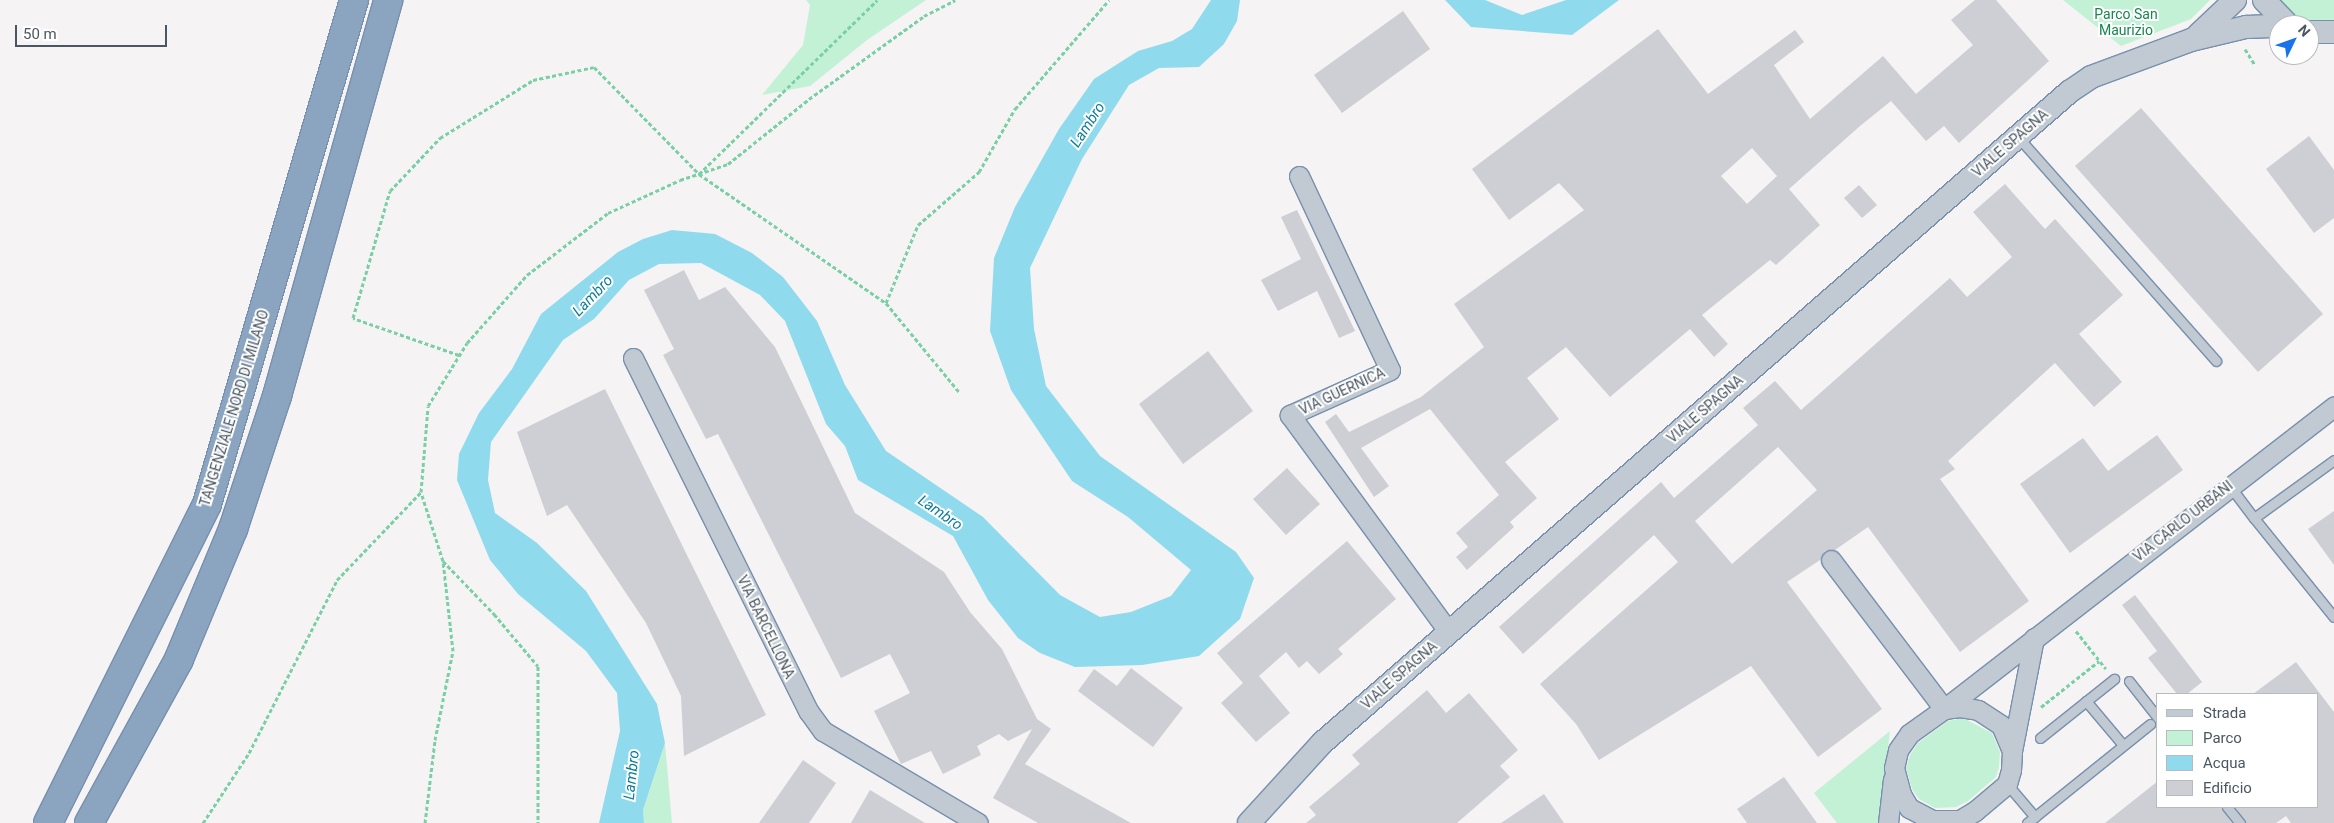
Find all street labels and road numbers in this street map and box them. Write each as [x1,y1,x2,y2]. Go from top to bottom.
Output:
street label: VIALE SPAGNA [1969,106,2051,180]
street label: TANGENZIALE NORD DI MILANO [196,308,272,508]
street label: VIA GUERNICA [1296,364,1388,418]
street label: VIALE SPAGNA [1664,372,1746,446]
street label: VIA CARLO URBANI [2130,477,2236,565]
street label: VIA BARCELLONA [734,573,798,681]
street label: VIALE SPAGNA [1358,638,1440,712]

